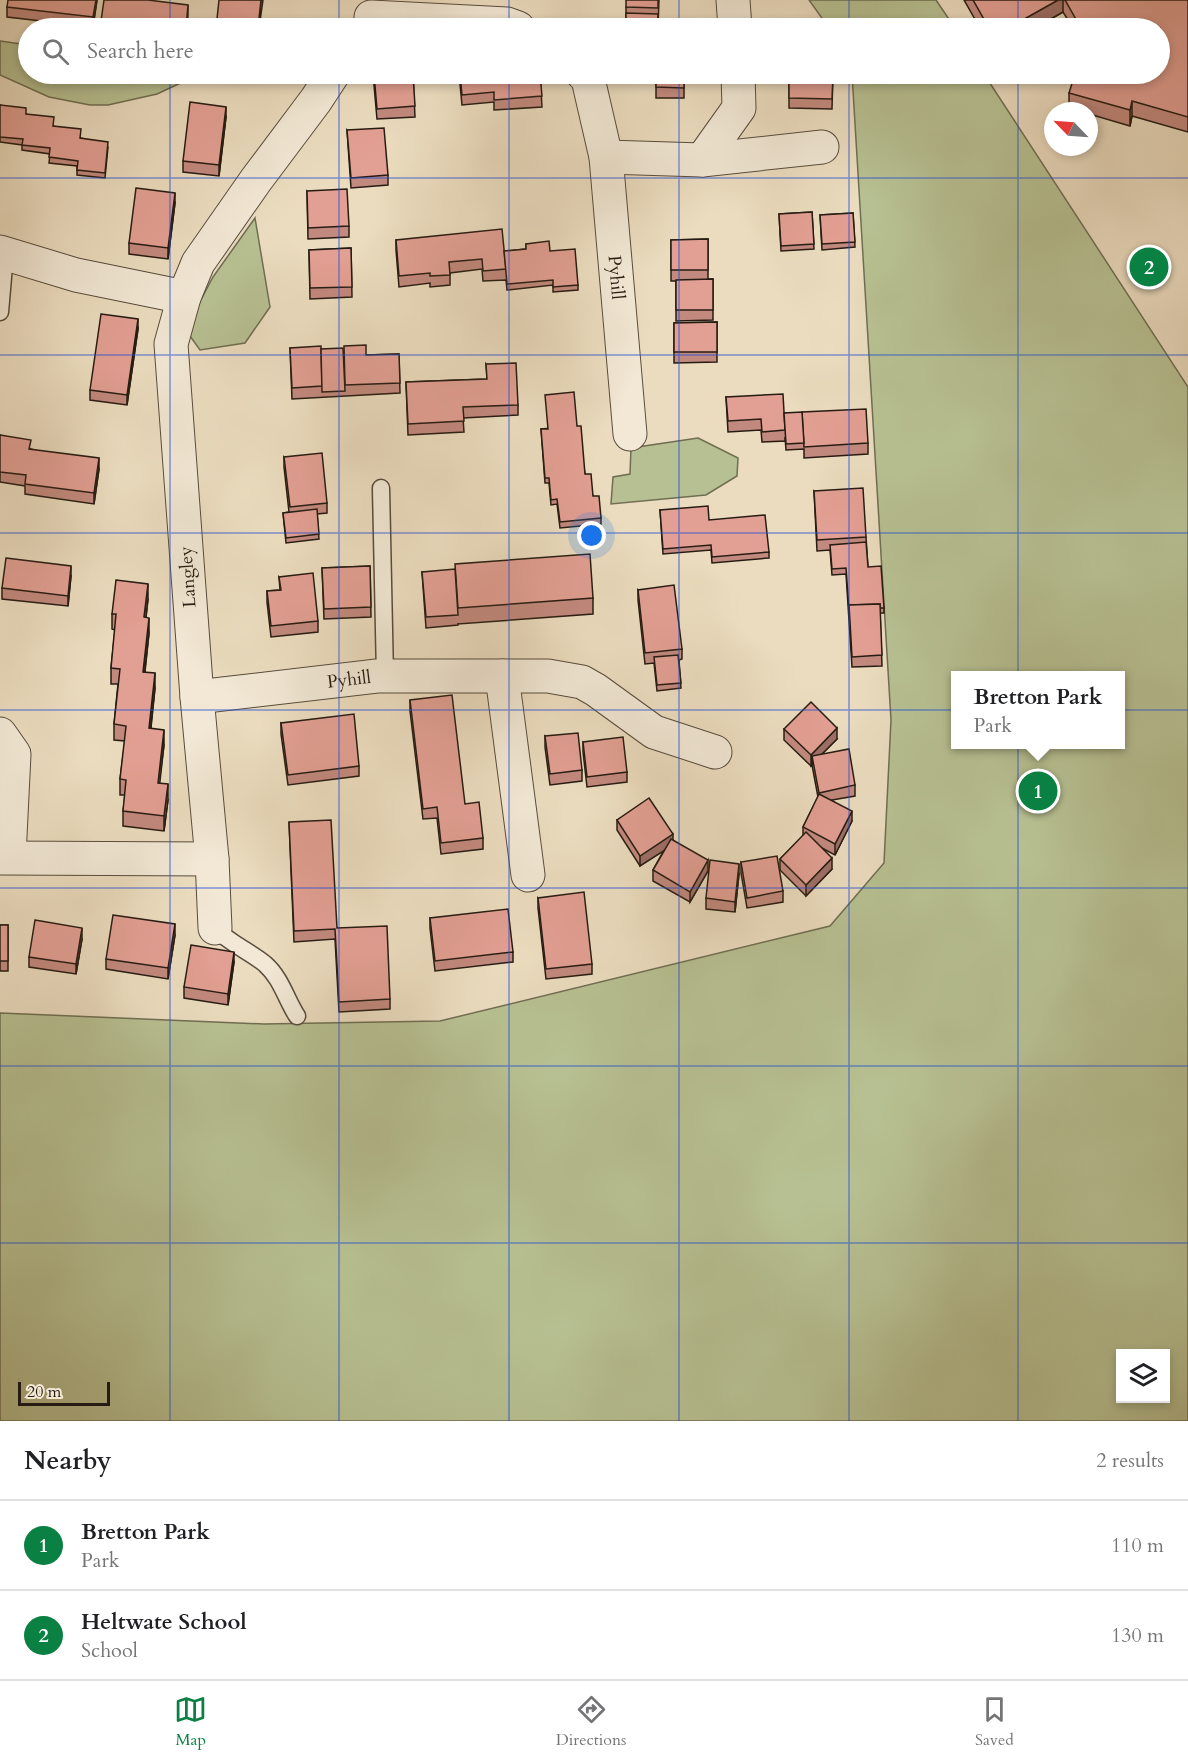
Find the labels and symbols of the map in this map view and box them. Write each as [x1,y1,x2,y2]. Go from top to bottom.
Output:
north arrow [1044,102,1098,156]
pin: 2 [1130,244,1168,290]
street label: Pyhill [602,254,631,301]
your location [577,521,606,550]
street label: Langley [173,545,203,608]
street label: Pyhill [326,664,373,694]
pin: 1 [1018,768,1058,814]
scale bar [18,1379,110,1406]

